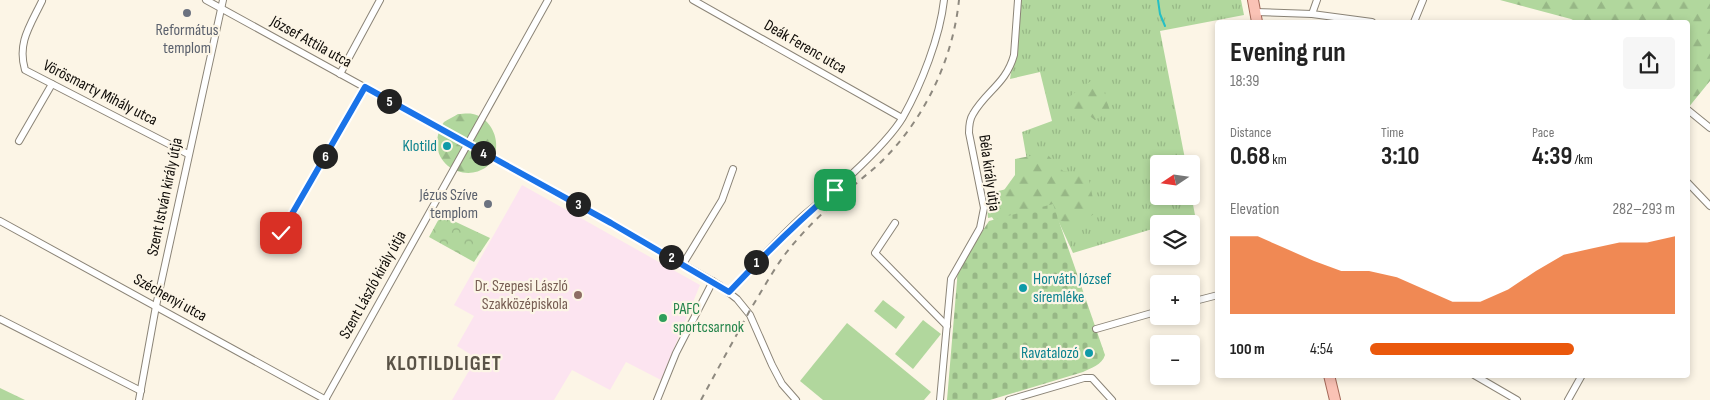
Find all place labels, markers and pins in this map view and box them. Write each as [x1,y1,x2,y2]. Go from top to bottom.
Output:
marker: Református templom [181,7,193,19]
place label: Református templom [156,21,219,58]
pin: 5 [376,88,402,114]
place label: Klotild [403,137,437,156]
marker: Klotild [441,140,453,152]
pin: 4 [470,140,496,166]
pin: 6 [312,144,338,168]
pin [814,169,856,211]
place label: Jézus Szíve templom [419,186,478,223]
pin: 3 [566,192,590,216]
marker: Jézus Szíve templom [482,198,494,210]
pin [260,212,302,254]
pin: 2 [658,244,684,270]
pin: 1 [744,250,768,274]
place label: Horváth József síremléke [1033,270,1112,307]
place label: Dr. Szepesi László Szakközépiskola [475,277,568,314]
marker: Horváth József síremléke [1017,282,1029,294]
marker: Dr. Szepesi László Szakközépiskola [572,289,584,301]
place label: PAFC sportcsarnok [673,300,744,337]
marker: PAFC sportcsarnok [657,312,669,324]
place label: Ravatalozó [1021,344,1079,363]
marker: Ravatalozó [1083,347,1095,359]

